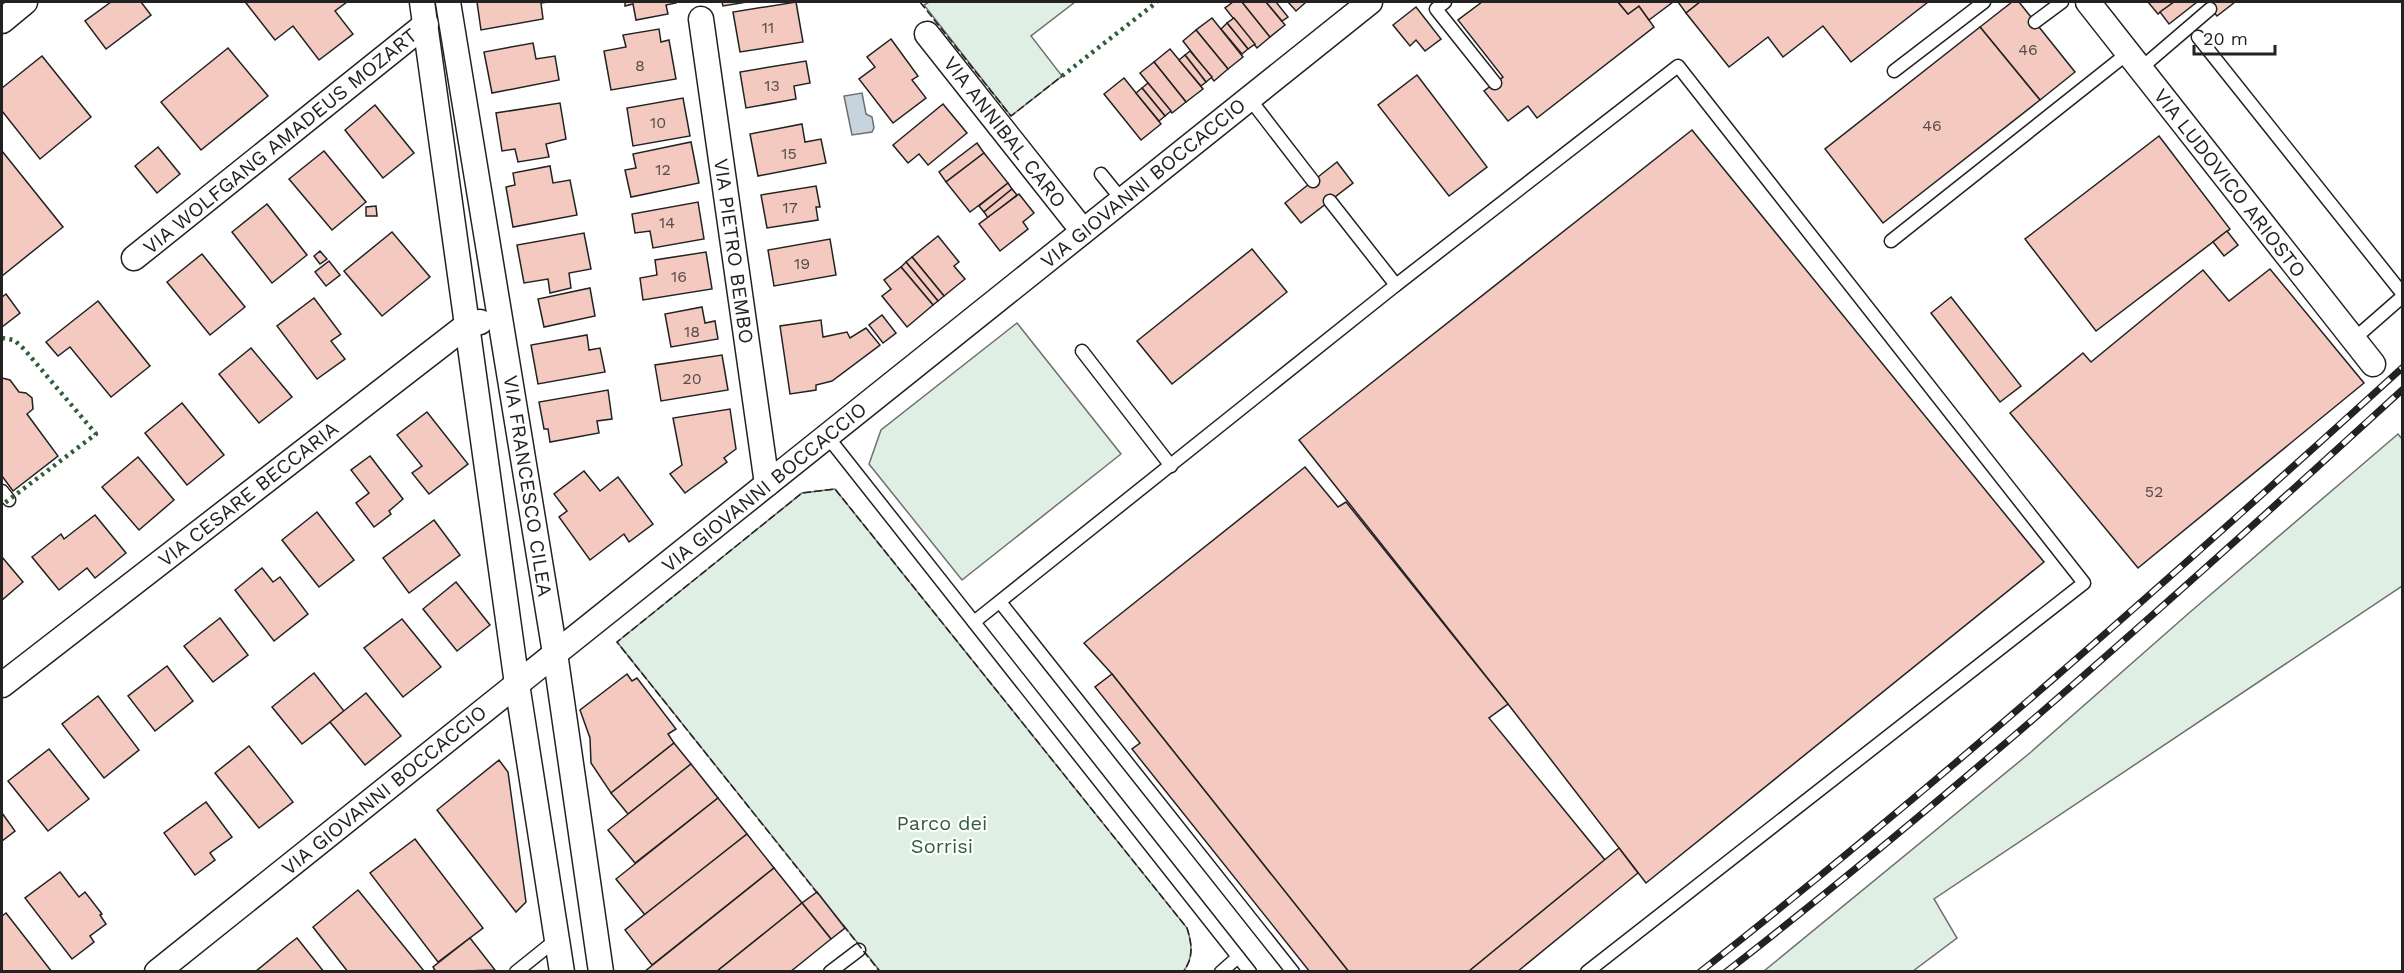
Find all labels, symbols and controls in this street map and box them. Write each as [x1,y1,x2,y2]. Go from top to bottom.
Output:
house number: 11 [762,18,774,37]
scale bar [2194,18,2275,56]
street label: VIA WOLFGANG AMADEUS MOZART [138,23,422,259]
text: 20 m [2203,28,2248,49]
house number: 46 [2018,40,2038,59]
street label: VIA ANNIBAL CARO [939,52,1071,212]
house number: 8 [635,56,645,75]
house number: 13 [764,76,780,95]
street label: VIA LUDOVICO ARIOSTO [2149,84,2311,282]
street label: VIA GIOVANNI BOCCACCIO [1036,93,1250,273]
house number: 10 [650,113,666,132]
house number: 46 [1922,116,1942,135]
house number: 15 [781,144,797,163]
street label: VIA PIETRO BEMBO [709,157,759,345]
house number: 12 [655,160,671,179]
house number: 17 [782,198,798,217]
house number: 14 [659,213,675,232]
house number: 19 [794,254,810,273]
house number: 16 [671,267,687,286]
house number: 18 [684,322,700,341]
house number: 20 [682,369,702,388]
street label: VIA FRANCESCO CILEA [499,374,557,598]
street label: VIA GIOVANNI BOCCACCIO [657,397,871,577]
street label: VIA CESARE BECCARIA [153,416,343,572]
house number: 52 [2145,482,2163,501]
street label: VIA GIOVANNI BOCCACCIO [277,700,491,880]
park label: Parco dei Sorrisi [897,811,987,858]

